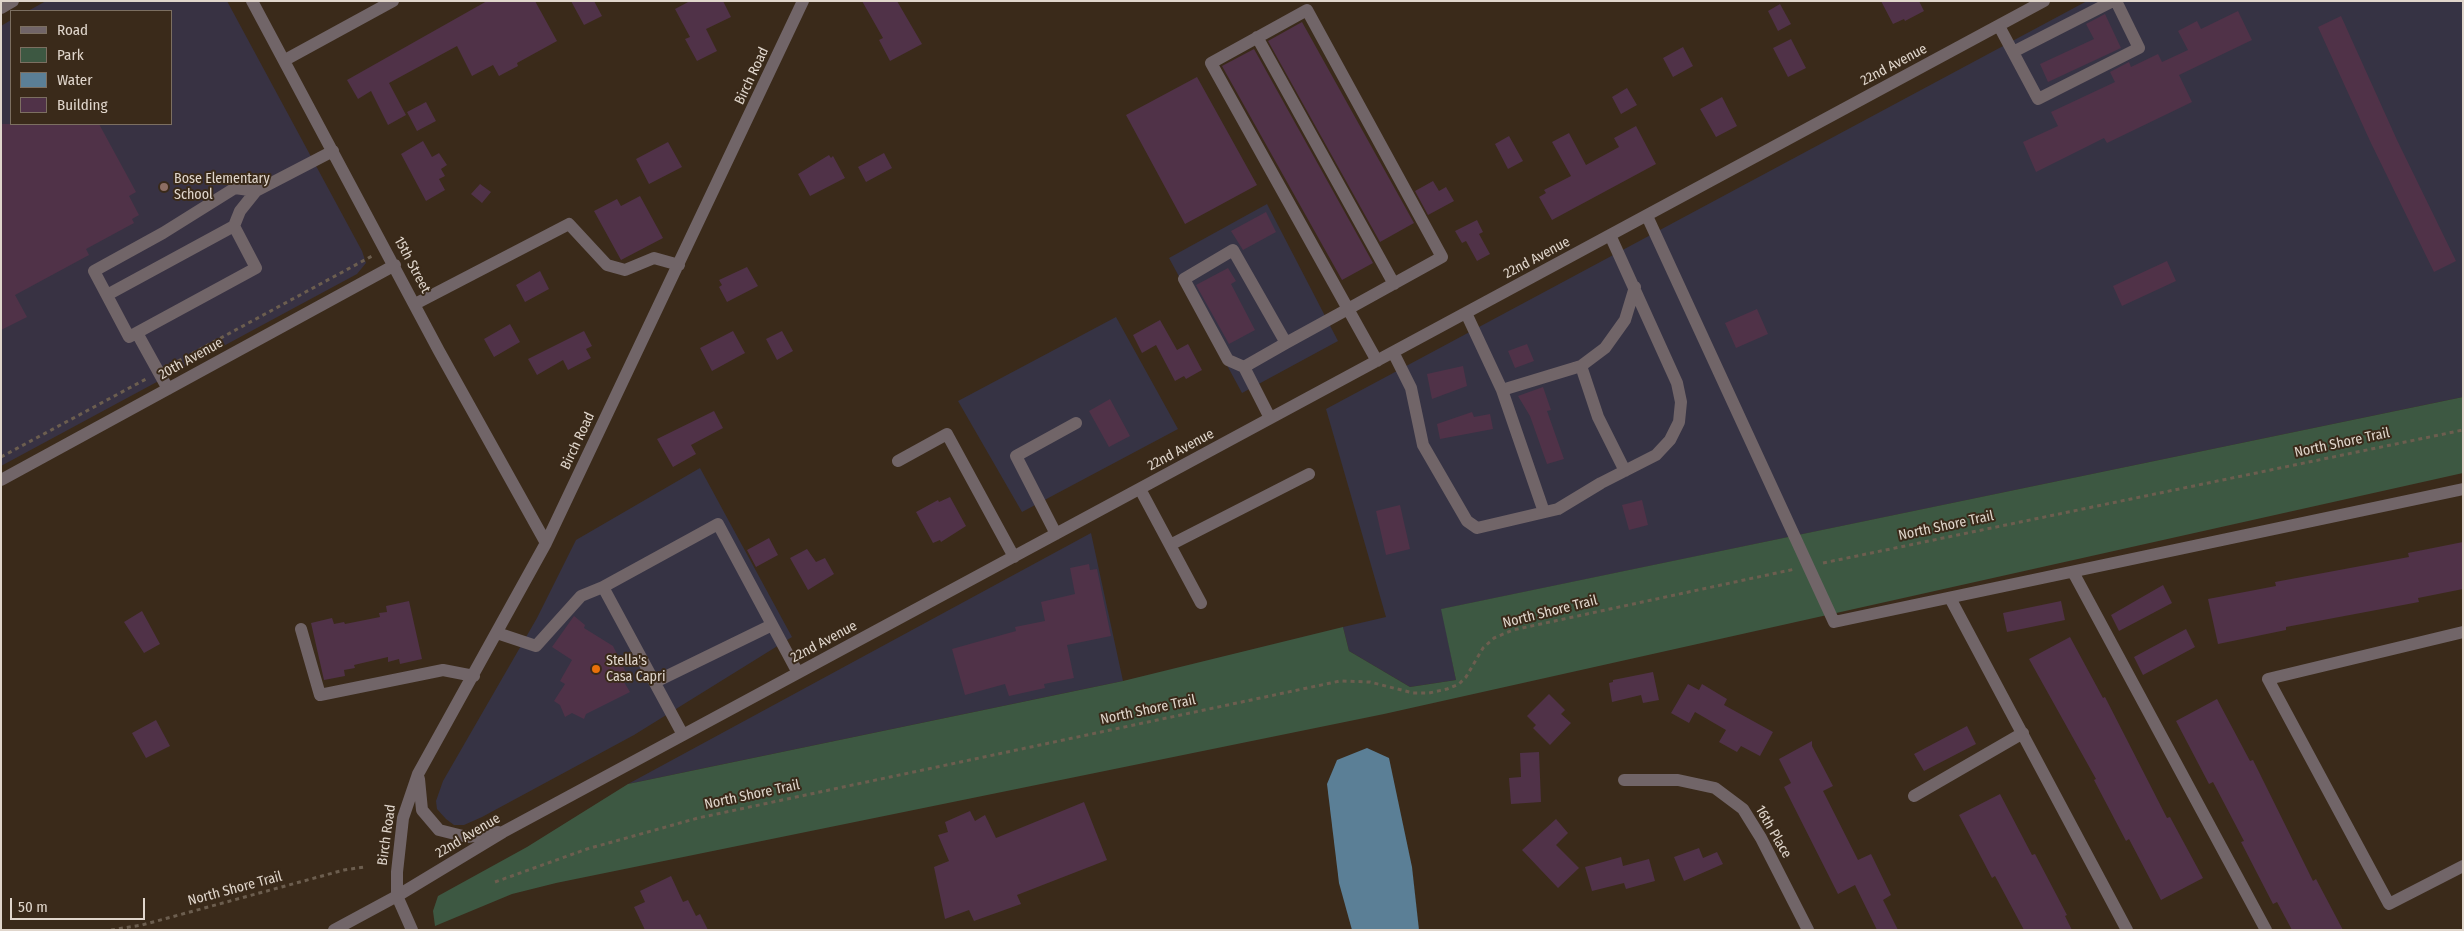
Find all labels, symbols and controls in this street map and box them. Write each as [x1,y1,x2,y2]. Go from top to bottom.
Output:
legend [10,10,172,125]
text: Road [57,21,88,39]
street label: 22nd Avenue [1858,41,1930,89]
street label: Birch Road [731,45,773,107]
text: Park [57,46,84,64]
text: Water [57,71,92,89]
text: Building [57,96,108,114]
place label: Bose Elementary School [174,171,270,203]
marker: Bose Elementary School [158,181,170,193]
street label: 15th Street [390,234,434,296]
street label: 22nd Avenue [1501,234,1573,282]
street label: 20th Avenue [156,334,226,384]
street label: Birch Road [557,410,599,472]
street label: North Shore Trail [2293,425,2391,461]
street label: 22nd Avenue [1145,426,1217,474]
street label: North Shore Trail [1897,508,1995,544]
street label: North Shore Trail [1501,592,1599,632]
street label: 22nd Avenue [788,618,860,666]
place label: Stella's Casa Capri [606,653,665,686]
marker: Stella's Casa Capri [590,663,602,675]
street label: North Shore Trail [1099,692,1197,728]
street label: North Shore Trail [703,777,801,813]
street label: Birch Road [374,803,400,867]
street label: 16th Place [1751,803,1795,861]
street label: 22nd Avenue [433,810,503,862]
street label: North Shore Trail [186,868,284,910]
scale bar [12,888,148,920]
text: 50 m [18,898,48,916]

